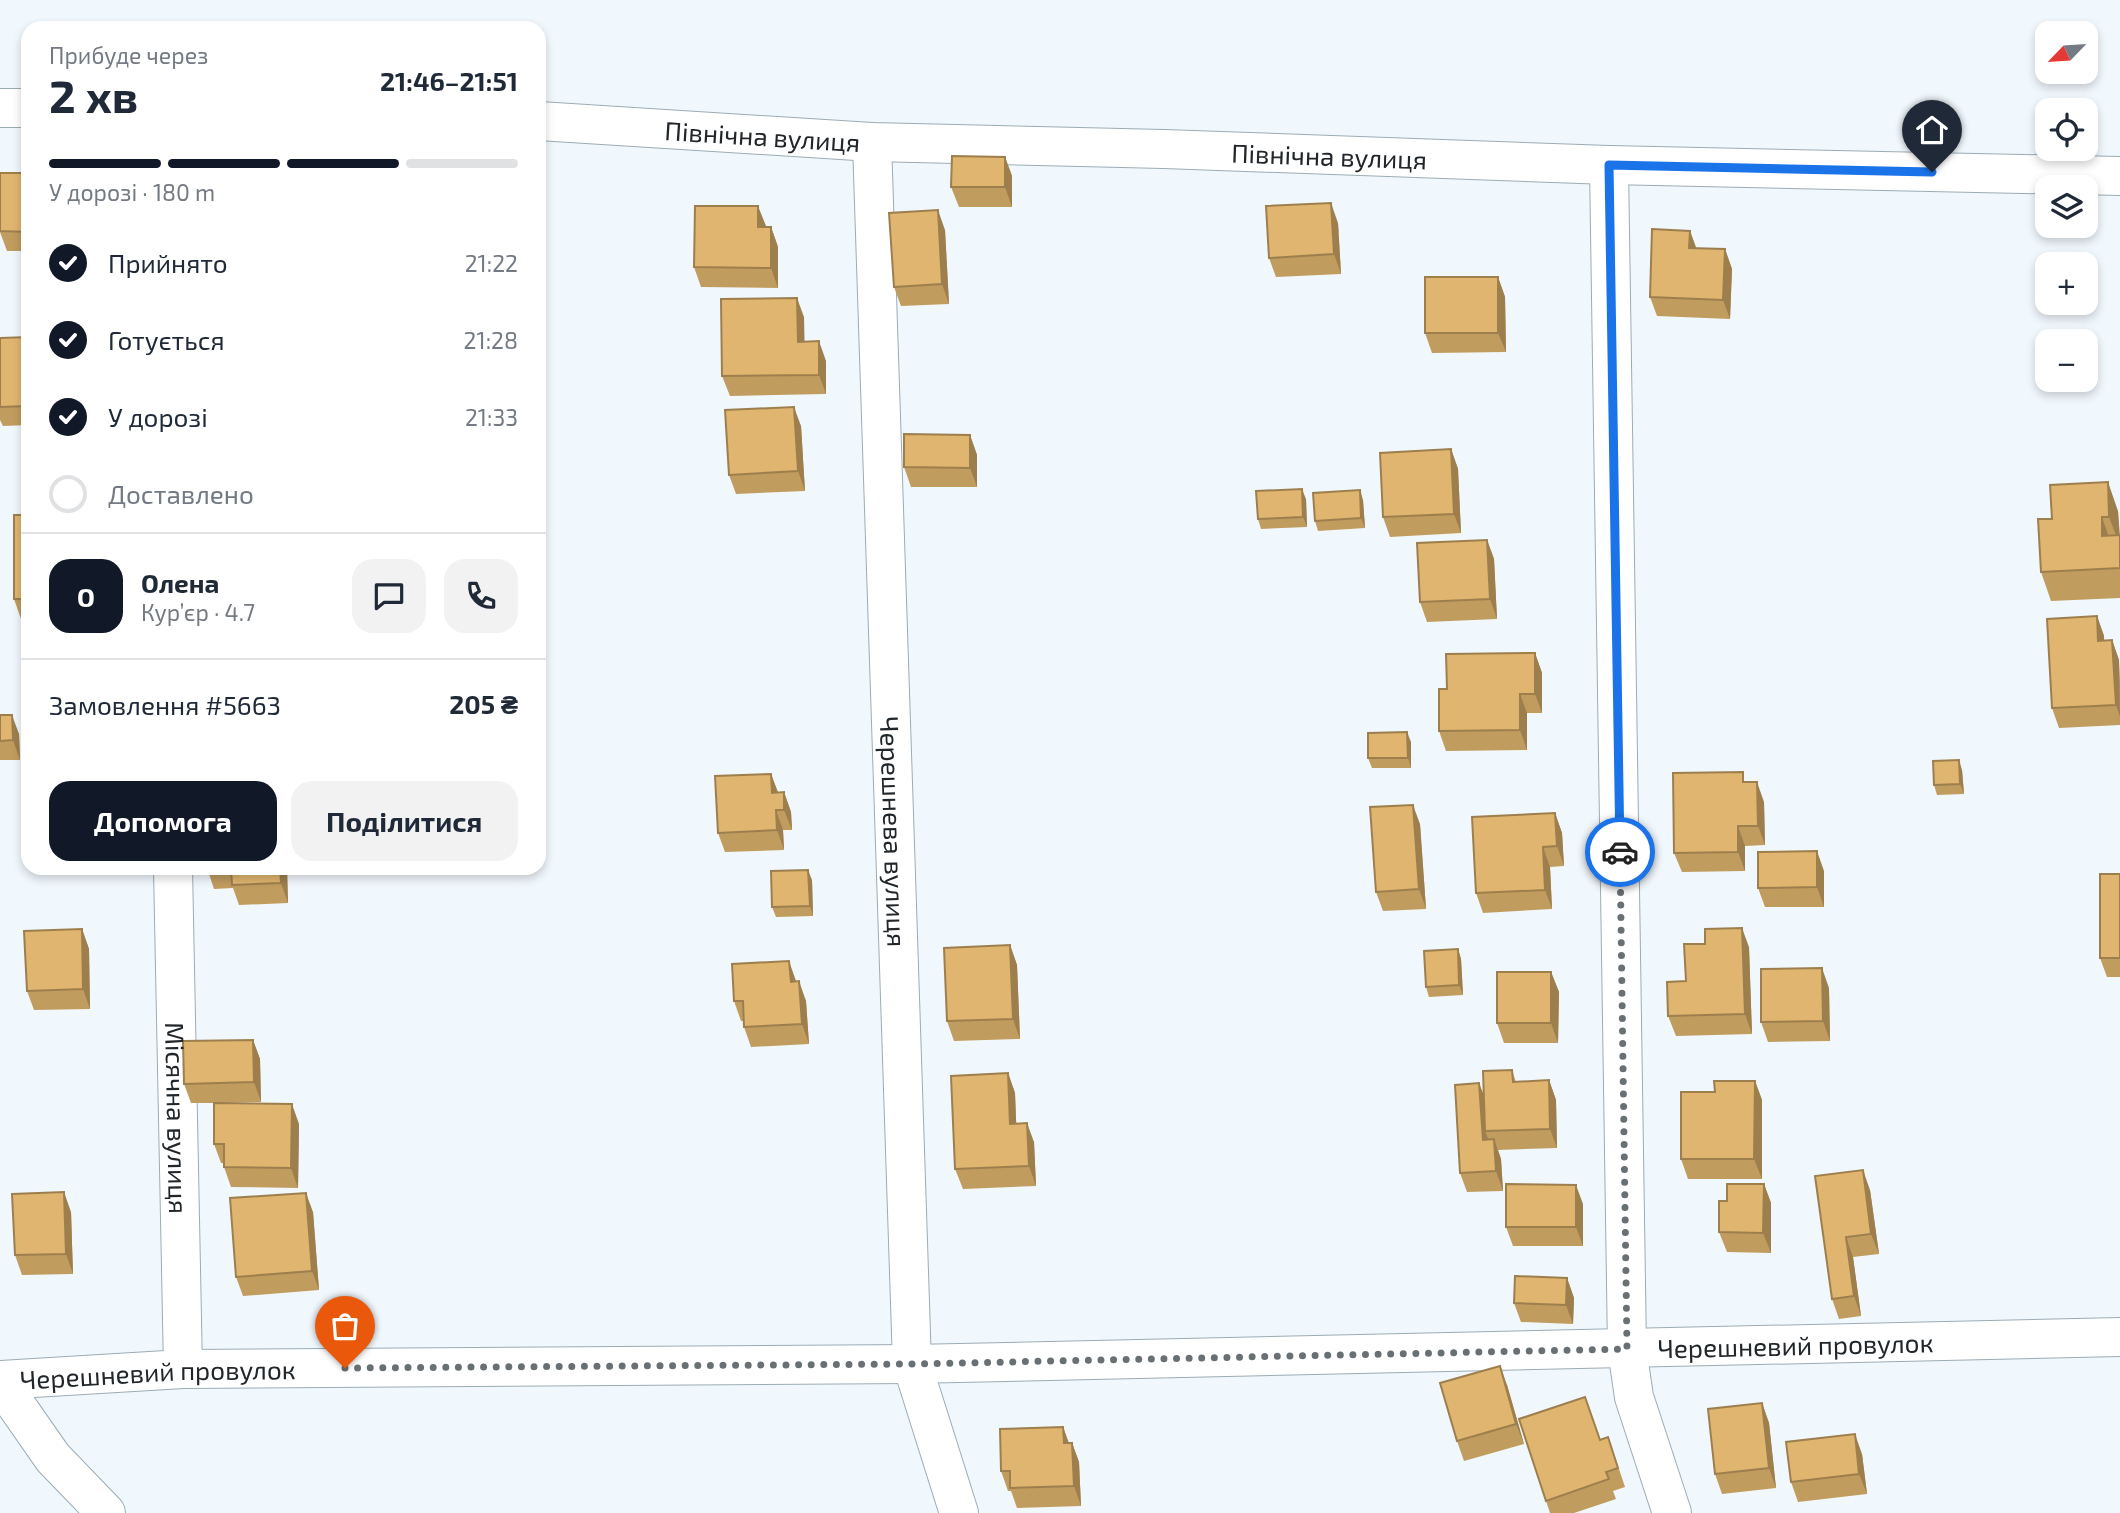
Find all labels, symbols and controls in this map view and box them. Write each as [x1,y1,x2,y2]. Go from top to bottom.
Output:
north arrow [2035,21,2098,84]
map controls [2035,21,2098,392]
text: Прибуде через [49,41,209,69]
text: 21:46–21:51 [380,65,518,96]
text: 2 хв [49,67,138,122]
button: locate [2035,98,2098,161]
pin [1902,100,1962,172]
icon: home [1913,111,1951,149]
street label: Північна вулиця [664,113,861,157]
street label: Північна вулиця [1231,136,1428,174]
button: layers [2035,175,2098,238]
text: У дорозі · 180 m [49,178,215,206]
icon: check [49,244,87,282]
text: Прийнято [108,247,228,278]
text: 21:22 [465,249,518,277]
button: + [2035,252,2098,315]
icon: check [49,321,87,359]
text: Готується [108,324,225,355]
text: 21:28 [464,326,518,354]
button: − [2035,329,2098,392]
icon: check [49,398,87,436]
text: У дорозі [108,401,208,432]
text: 21:33 [465,403,518,431]
text: Доставлено [108,478,254,509]
button: chat [352,559,426,633]
button: phone [444,559,518,633]
text: Олена [141,567,219,598]
text: О [77,581,95,612]
text: Кур’єр · 4.7 [141,598,255,626]
text: 205 ₴ [449,688,518,719]
text: Замовлення #5663 [49,689,281,720]
street label: Черешнева вулиця [875,716,914,948]
button: Допомога [49,781,277,861]
button: Поділитися [291,781,518,861]
courier [1585,817,1655,887]
icon: car [1601,833,1639,871]
street label: Місячна вулиця [161,1022,195,1214]
pin [315,1296,375,1368]
icon: bag [326,1307,364,1345]
street label: Черешневий провулок [1657,1326,1934,1363]
street label: Черешневий провулок [19,1353,296,1394]

